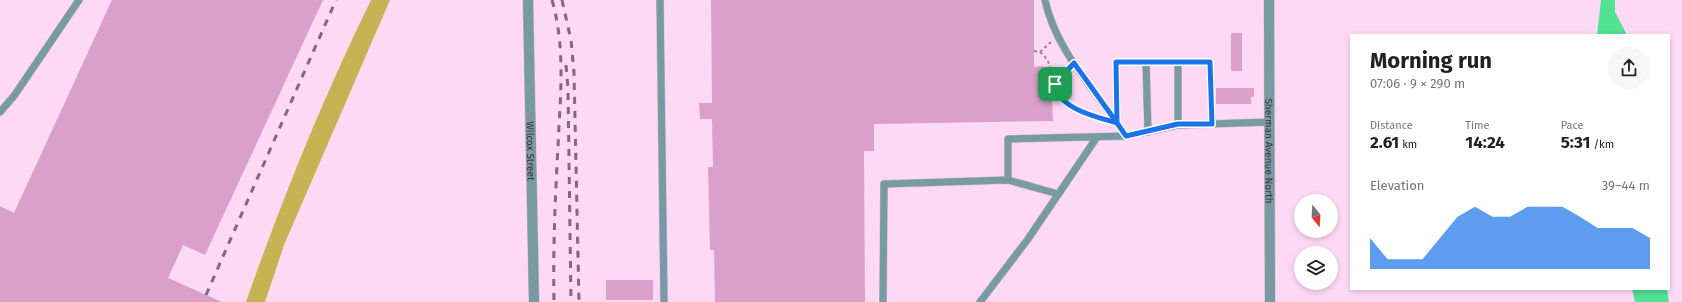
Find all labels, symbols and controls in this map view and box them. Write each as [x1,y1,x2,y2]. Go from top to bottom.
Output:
text: Morning run [1370,47,1492,74]
button: share [1608,47,1650,89]
pin [1038,67,1072,101]
icon: arrive [1044,73,1066,95]
text: 07:06 · 9 × 290 m [1370,76,1465,91]
street label: Sherman Avenue North [1262,98,1275,204]
text: Distance [1370,119,1413,132]
text: Time [1465,119,1490,132]
text: Pace [1561,119,1583,132]
street label: Wilcox Street [523,121,537,181]
text: 2.61 [1370,132,1399,153]
text: 14:24 [1465,132,1505,153]
text: 5:31 [1561,132,1590,153]
text: km [1399,138,1417,151]
text: /km [1590,138,1614,151]
text: Elevation [1370,178,1424,193]
text: 39–44 m [1602,178,1650,193]
north arrow [1294,194,1338,238]
map controls [1294,194,1338,290]
button: layers [1294,246,1338,290]

